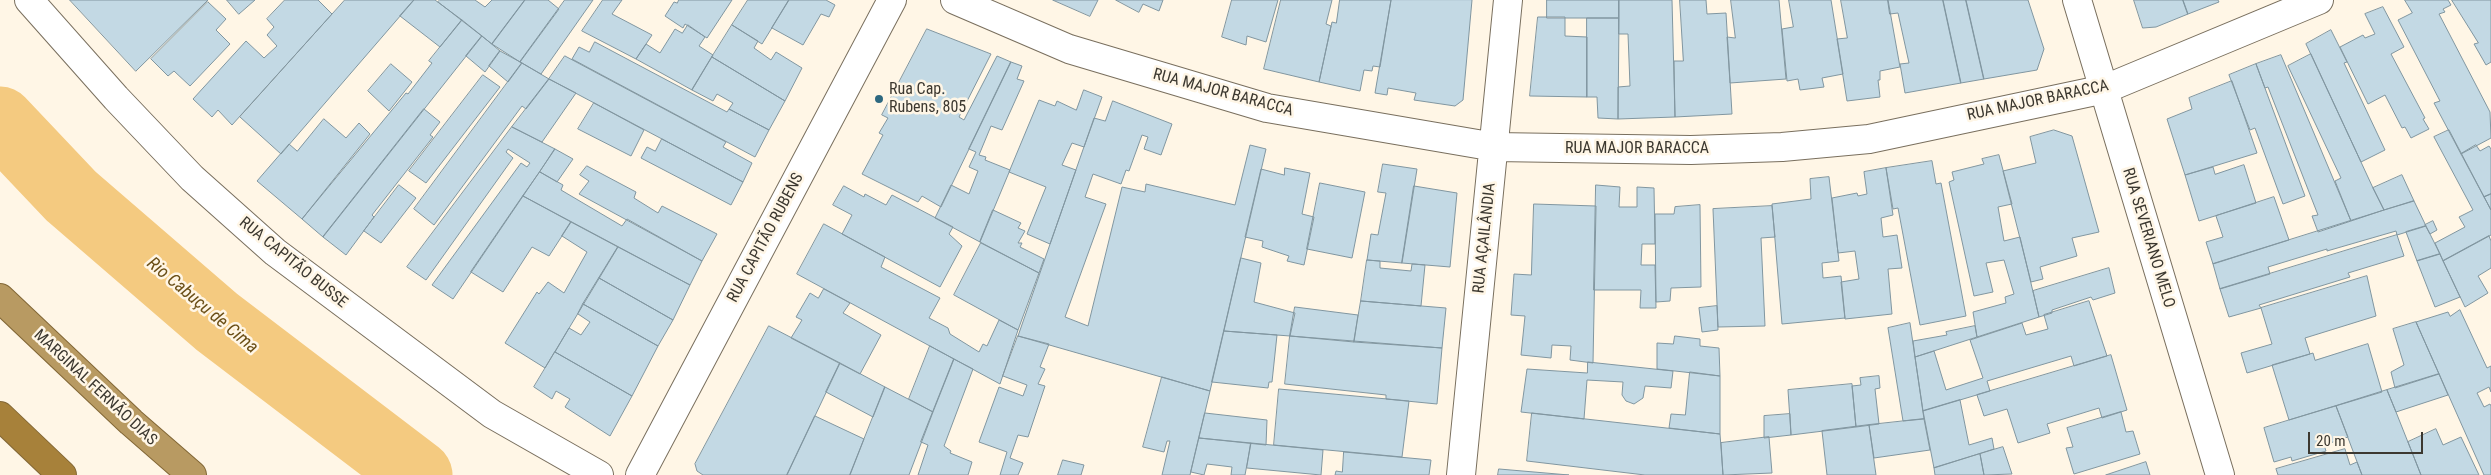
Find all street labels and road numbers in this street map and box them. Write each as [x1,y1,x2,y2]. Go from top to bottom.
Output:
street label: RUA MAJOR BARACCA [1151,65,1295,121]
street label: RUA MAJOR BARACCA [1966,77,2110,125]
street label: RUA MAJOR BARACCA [1565,139,1709,159]
street label: RUA SEVERIANO MELO [2118,166,2178,310]
street label: RUA CAPITÃO RUBENS [724,170,808,306]
street label: RUA AÇAILÂNDIA [1470,182,1500,294]
street label: RUA CAPITÃO BUSSE [235,214,351,312]
street label: MARGINAL FERNÃO DIAS [29,326,161,450]

